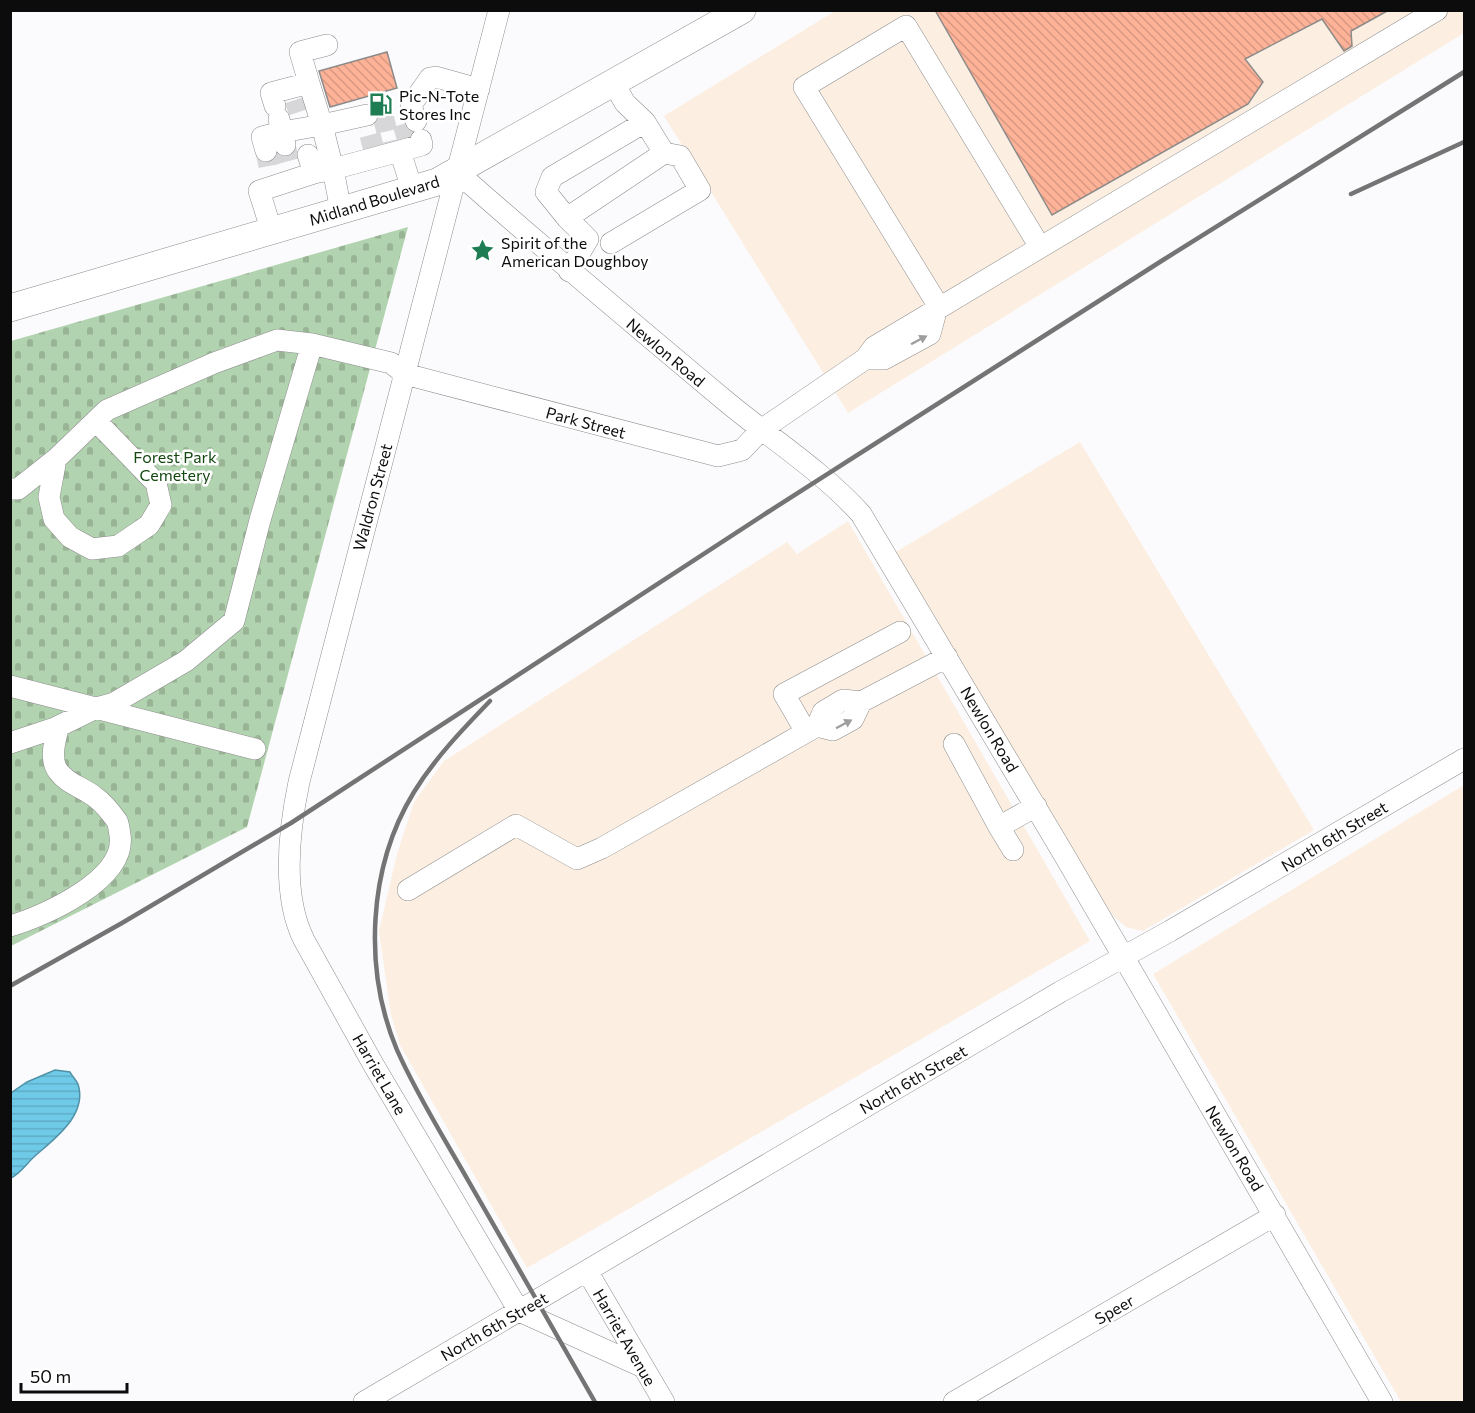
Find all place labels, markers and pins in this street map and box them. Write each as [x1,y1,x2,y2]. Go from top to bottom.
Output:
place label: Pic-N-Tote Stores Inc [399,86,479,123]
fuel station icon: Pic-N-Tote Stores Inc [368,91,394,117]
place label: Spirit of the American Doughboy [501,233,649,270]
place icon: Spirit of the American Doughboy [470,238,496,264]

